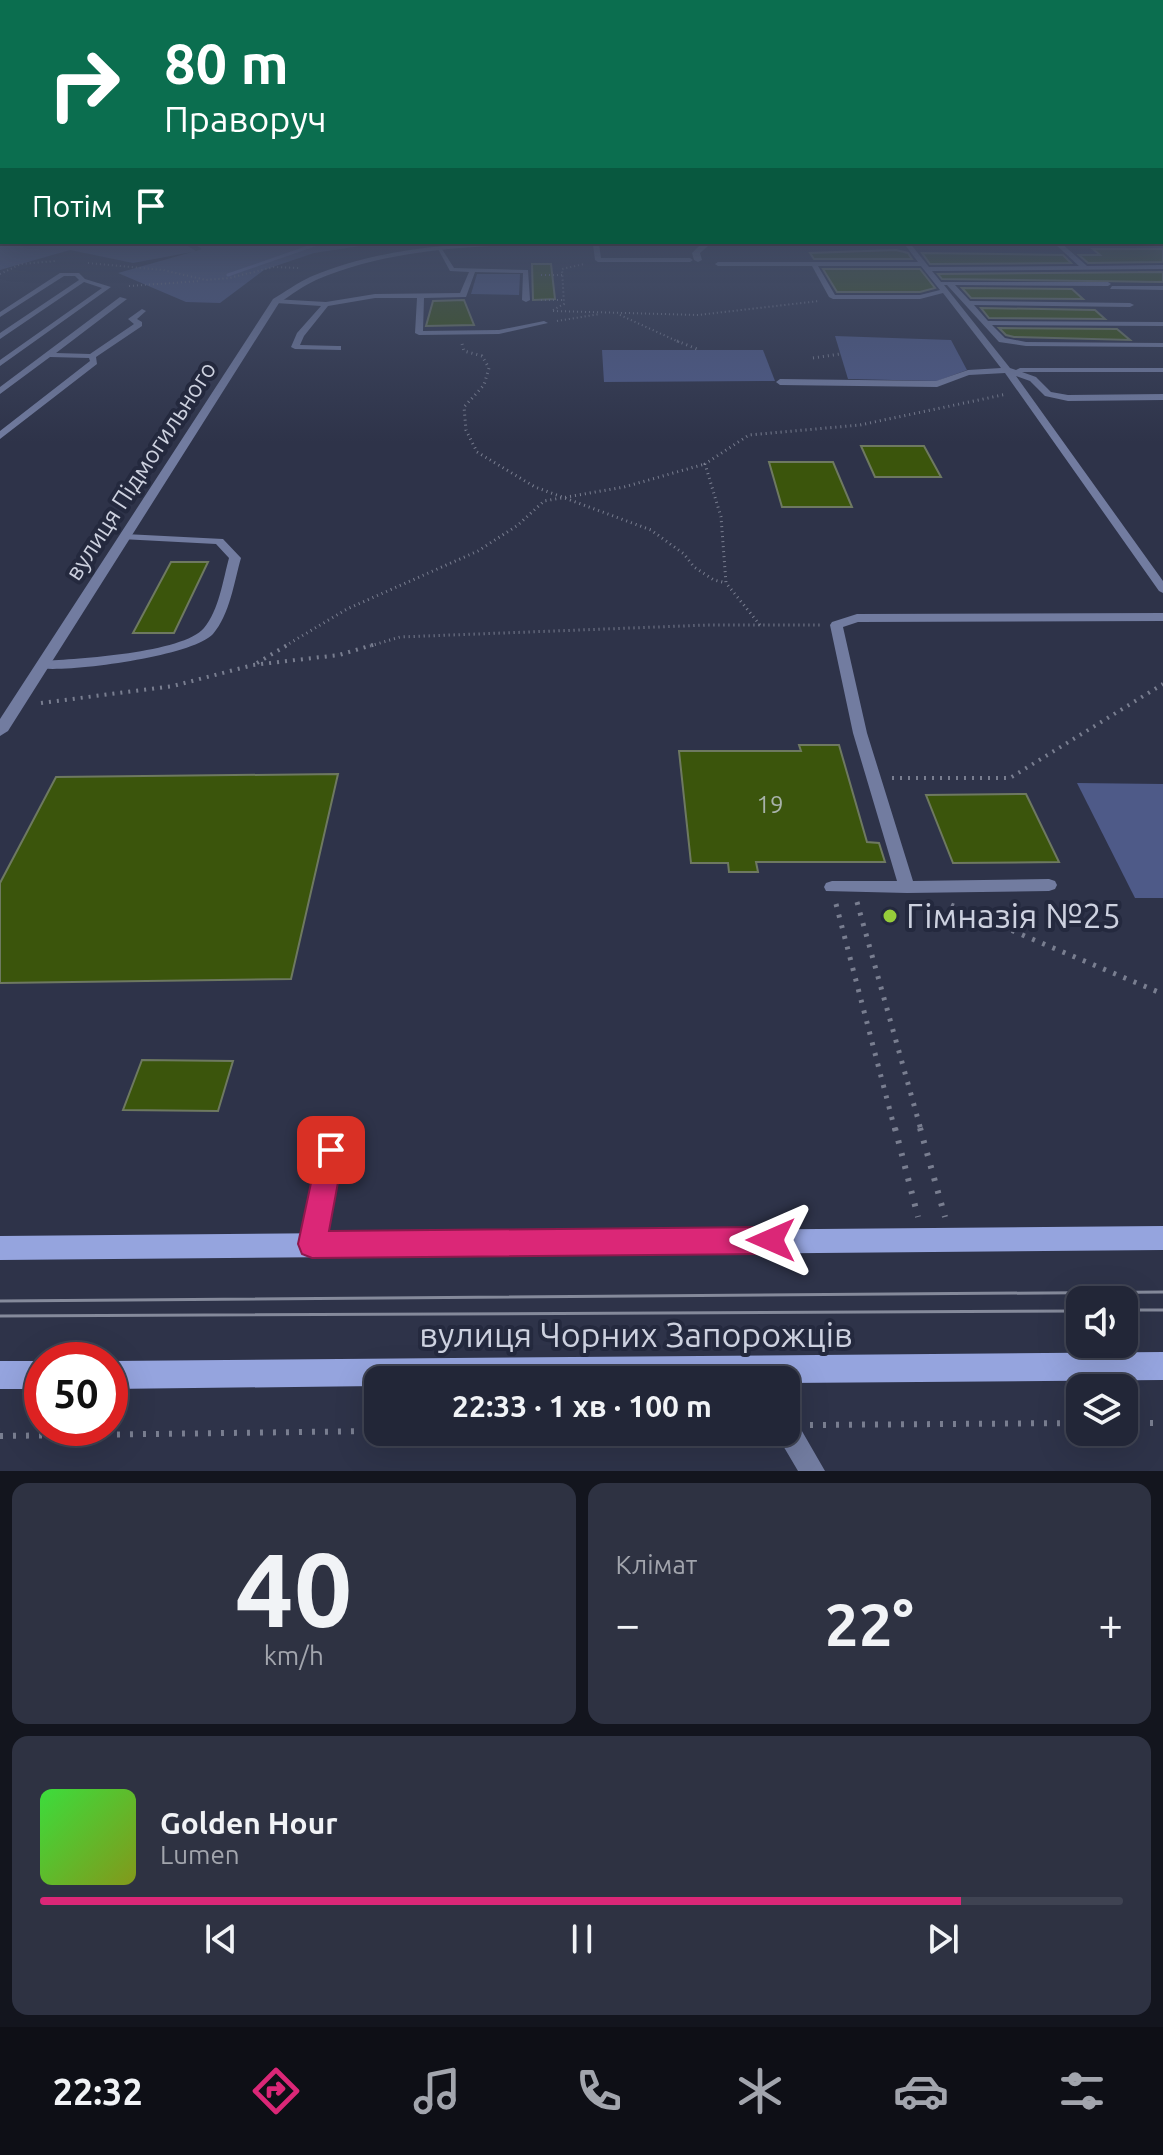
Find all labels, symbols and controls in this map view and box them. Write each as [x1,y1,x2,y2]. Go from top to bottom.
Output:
icon: right [32,32,136,136]
text: 80 m [164,32,289,95]
text: Праворуч [164,98,327,139]
icon: arrive [129,184,173,228]
text: Потім [32,189,113,223]
street label: вулиця Підмогильного [60,356,221,585]
house number: 19 [756,791,784,818]
place label: Гімназія №25 [906,896,1121,934]
marker: Гімназія №25 [881,907,899,925]
pin [297,1116,365,1184]
icon: arrive [309,1128,353,1172]
position arrow [729,1198,813,1282]
map controls [1066,1286,1138,1446]
button: sound [1066,1286,1138,1358]
street label: вулиця Чорних Запорожців [419,1315,853,1353]
speed limit sign: 50 [24,1342,128,1446]
button: layers [1066,1374,1138,1446]
text: 22:33 · 1 хв · 100 m [452,1389,712,1423]
text: 40 [235,1530,352,1647]
text: Клімат [616,1550,697,1579]
text: 22° [825,1590,914,1657]
text: − [616,1599,640,1648]
text: + [1098,1599,1123,1648]
text: km/h [264,1641,324,1670]
text: Golden Hour [160,1806,338,1840]
text: Lumen [160,1840,240,1869]
icon: previous [199,1917,243,1961]
icon: pause [560,1917,604,1961]
icon: next [921,1917,965,1961]
icon: directions [248,2063,304,2119]
icon: music [409,2063,465,2119]
icon: phone [571,2063,627,2119]
icon: climate [732,2063,788,2119]
icon: car [893,2063,949,2119]
icon: filters [1054,2063,1110,2119]
text: 22:32 [53,2071,143,2112]

